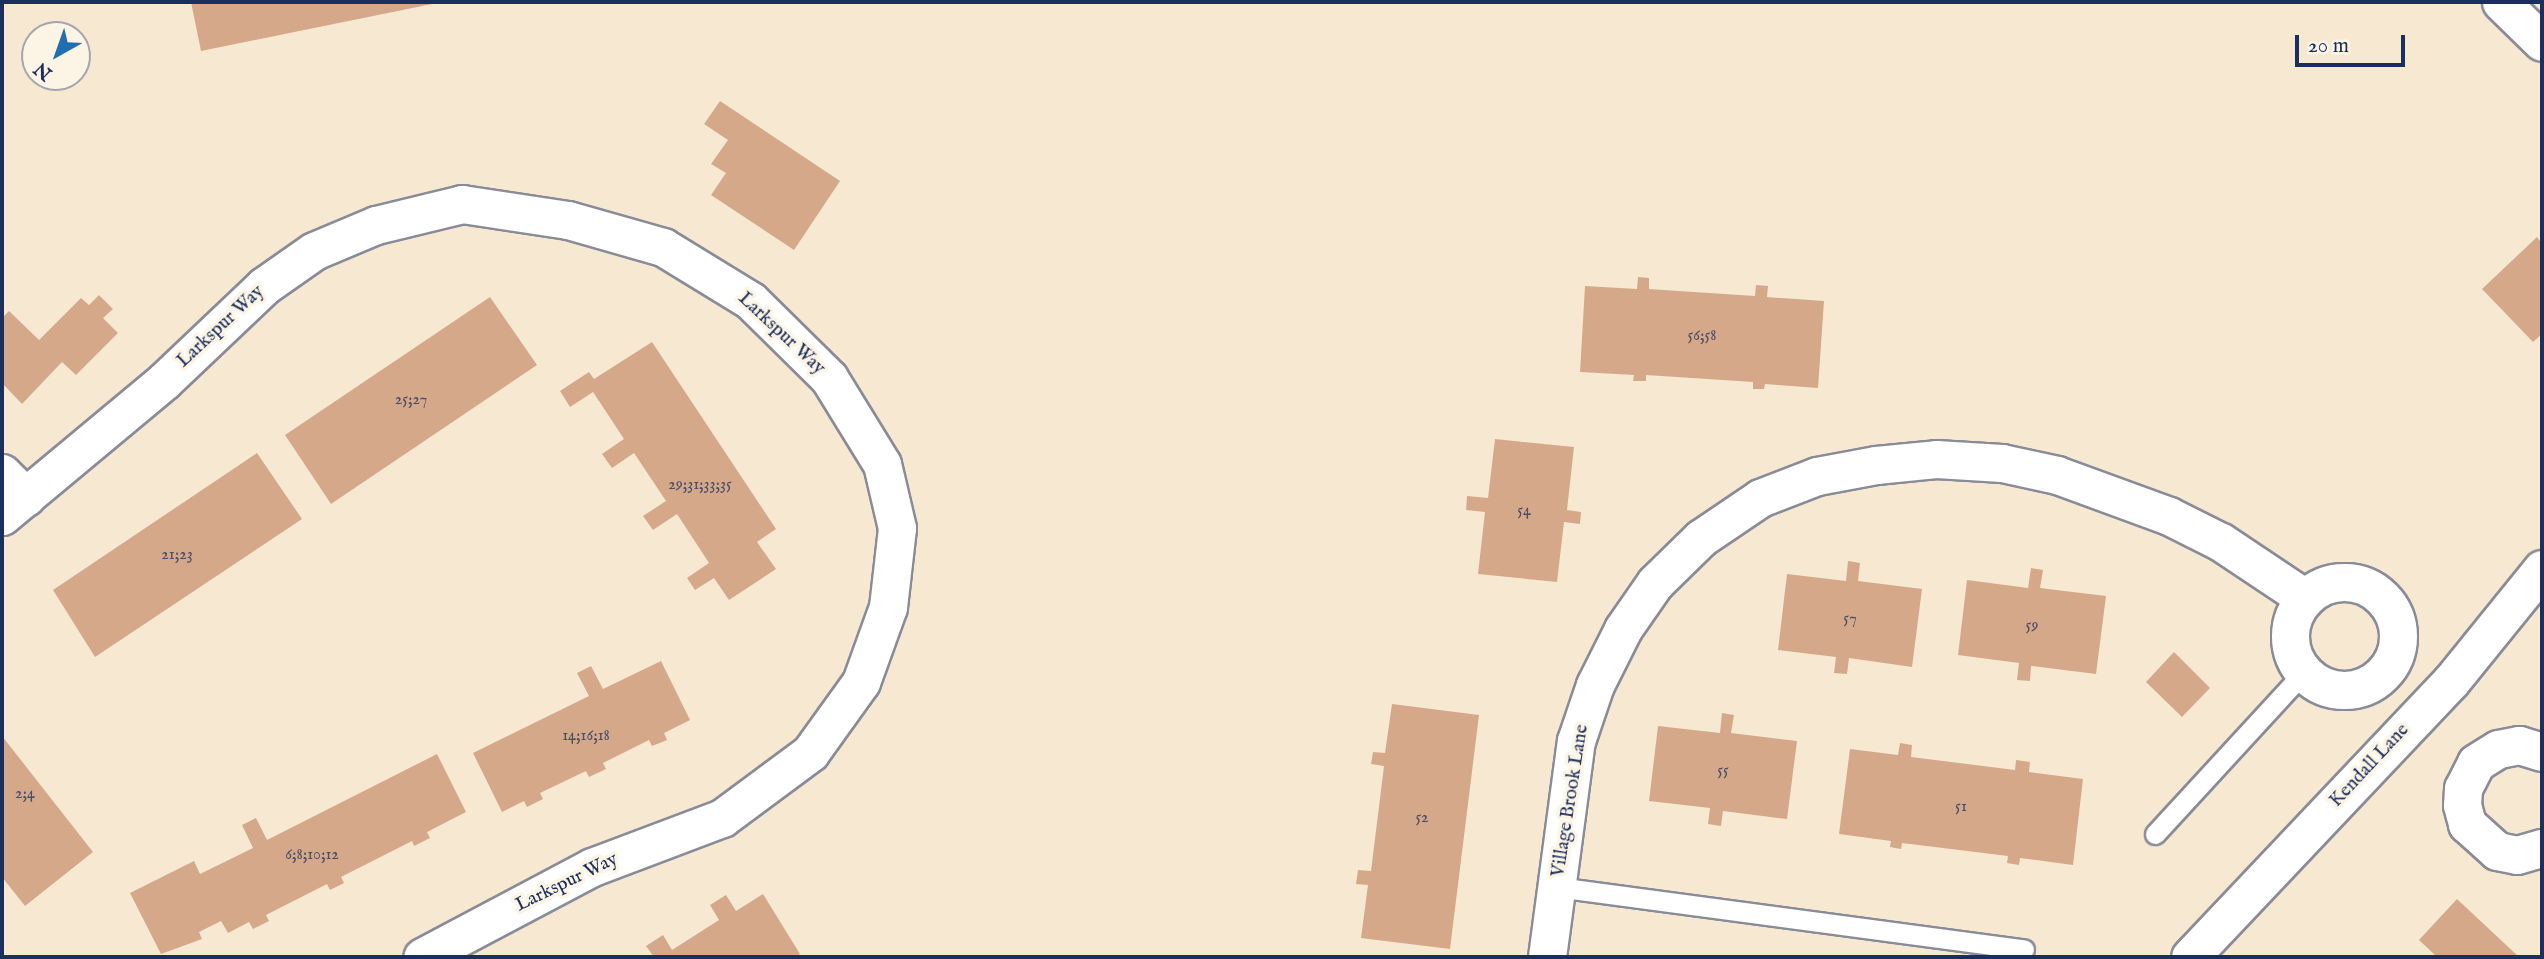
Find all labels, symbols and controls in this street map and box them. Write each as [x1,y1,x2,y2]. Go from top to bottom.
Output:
north arrow [21,21,91,91]
scale bar [2299,21,2409,65]
text: 20 m [2308,33,2349,60]
text: N [30,56,58,85]
street label: Larkspur Way [173,281,269,373]
street label: Larkspur Way [733,288,829,380]
house number: 56;58 [1687,326,1717,346]
house number: 25;27 [395,390,427,410]
house number: 29;31;33;35 [668,475,732,495]
house number: 54 [1517,501,1531,521]
house number: 21;23 [161,545,193,565]
house number: 57 [1843,609,1857,629]
house number: 59 [2026,616,2038,636]
street label: Kendall Lane [2326,719,2414,813]
street label: Village Brook Lane [1548,723,1594,879]
house number: 14;16;18 [562,726,610,746]
house number: 55 [1717,761,1729,781]
house number: 2;4 [15,784,35,804]
house number: 51 [1955,797,1967,817]
house number: 52 [1415,808,1429,828]
house number: 6;8;10;12 [285,845,339,865]
street label: Larkspur Way [512,848,622,918]

